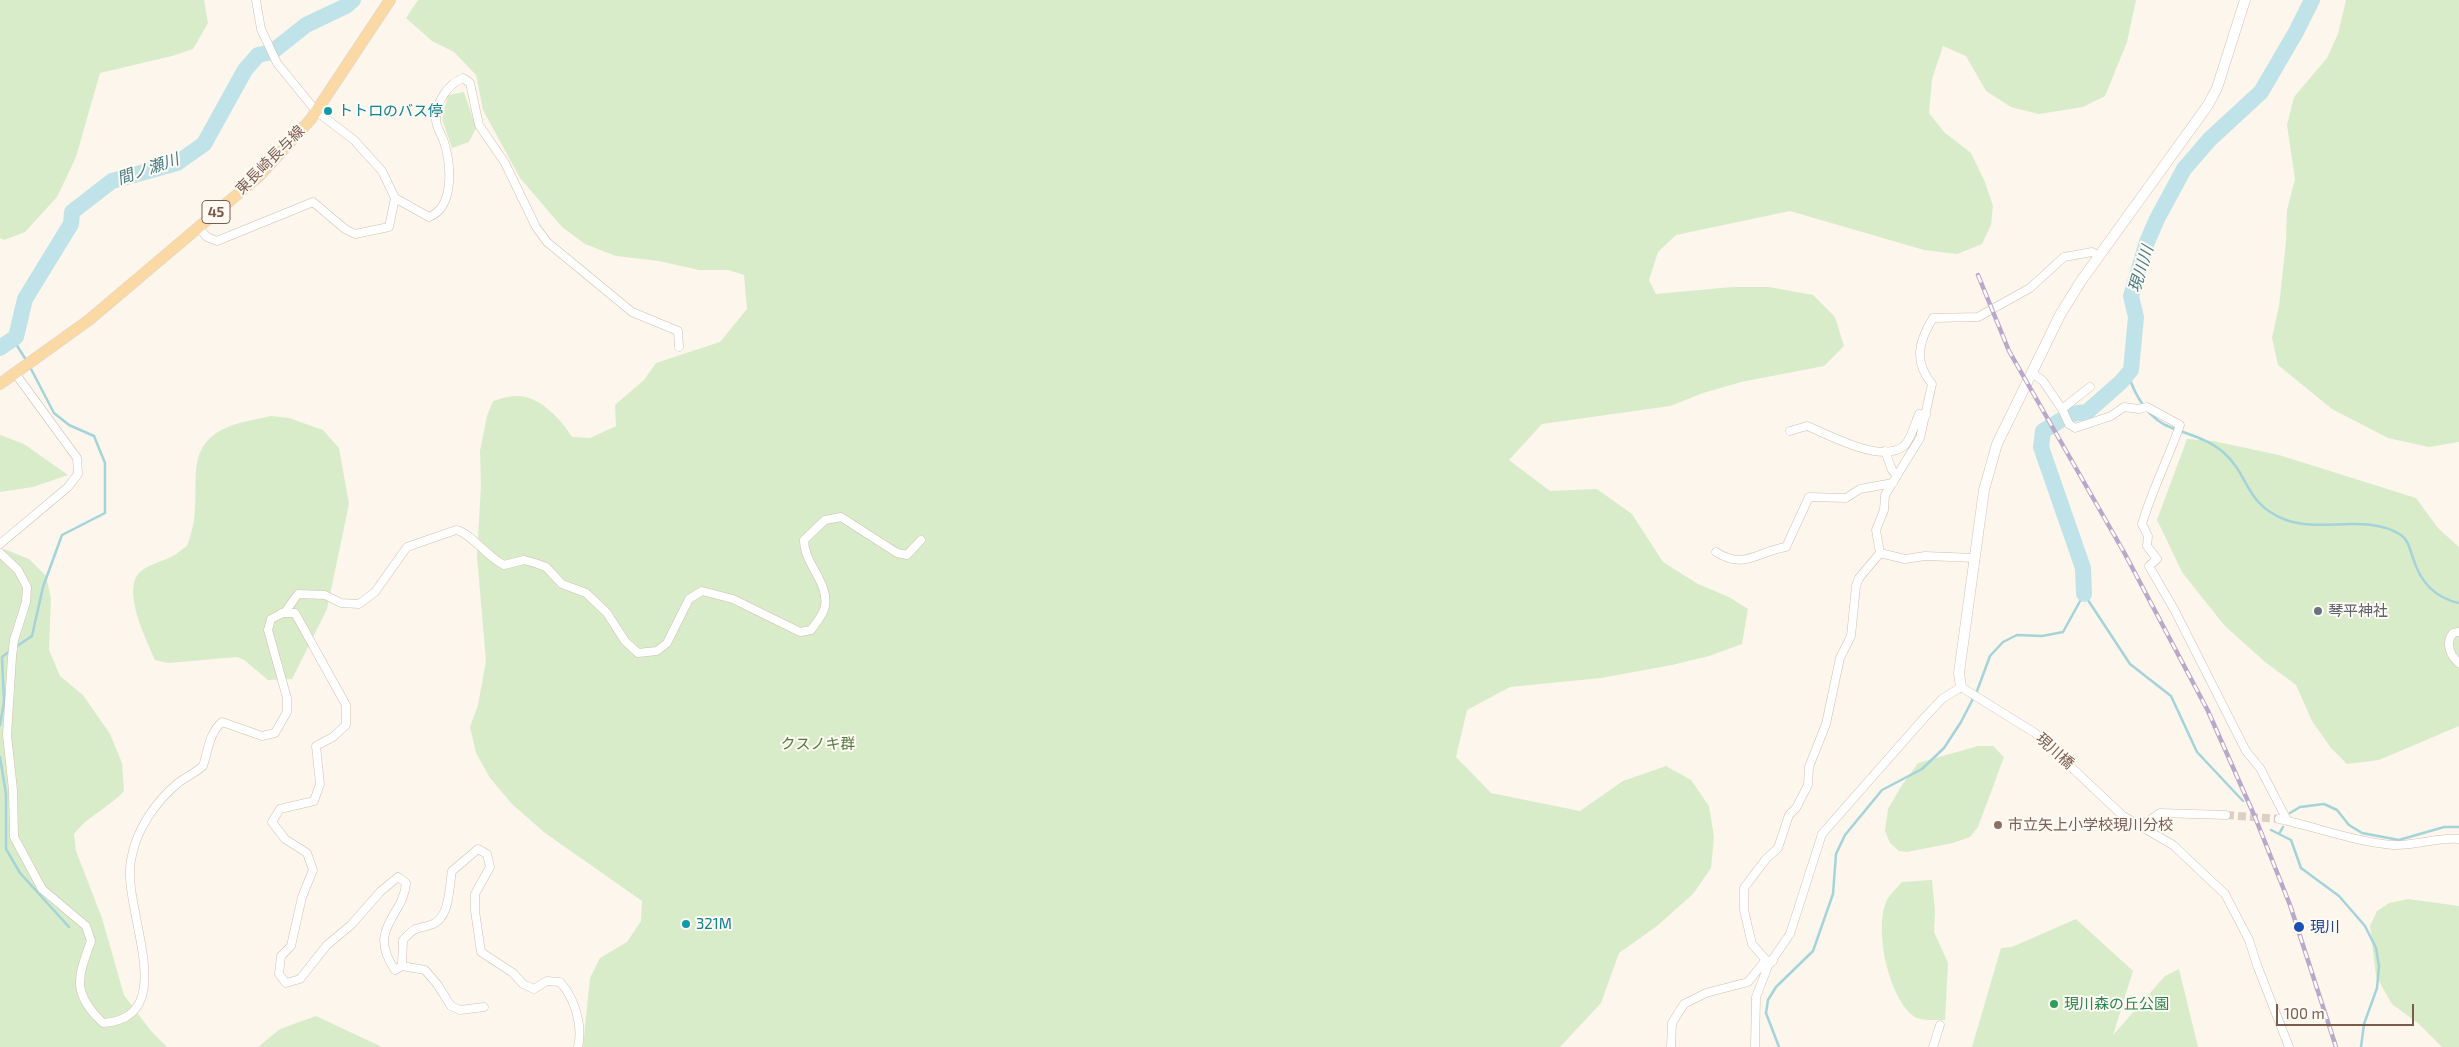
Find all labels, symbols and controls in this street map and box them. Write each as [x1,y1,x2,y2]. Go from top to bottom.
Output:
place label: トトロのバス停 [338,102,443,120]
marker: トトロのバス停 [322,105,334,117]
street label: 東長崎長与線 [232,122,308,198]
water label: 間ノ瀬川 [115,150,181,188]
road number: 45 [202,200,230,223]
water label: 現川川 [2125,243,2157,295]
place label: 琴平神社 [2328,602,2388,620]
marker: 琴平神社 [2312,605,2324,617]
street label: 現川橋 [2032,729,2078,773]
park label: クスノキ群 [781,735,855,753]
place label: 市立矢上小学校現川分校 [2008,816,2173,834]
marker: 市立矢上小学校現川分校 [1992,819,2004,831]
place label: 321M [696,915,732,933]
marker: 321M [680,918,692,930]
place label: 現川 [2310,918,2340,936]
marker: 現川 [2292,920,2306,934]
scale bar [2279,994,2416,1026]
place label: 現川森の丘公園 [2064,995,2169,1013]
marker: 現川森の丘公園 [2048,998,2060,1010]
text: 100 m [2284,1004,2325,1022]

